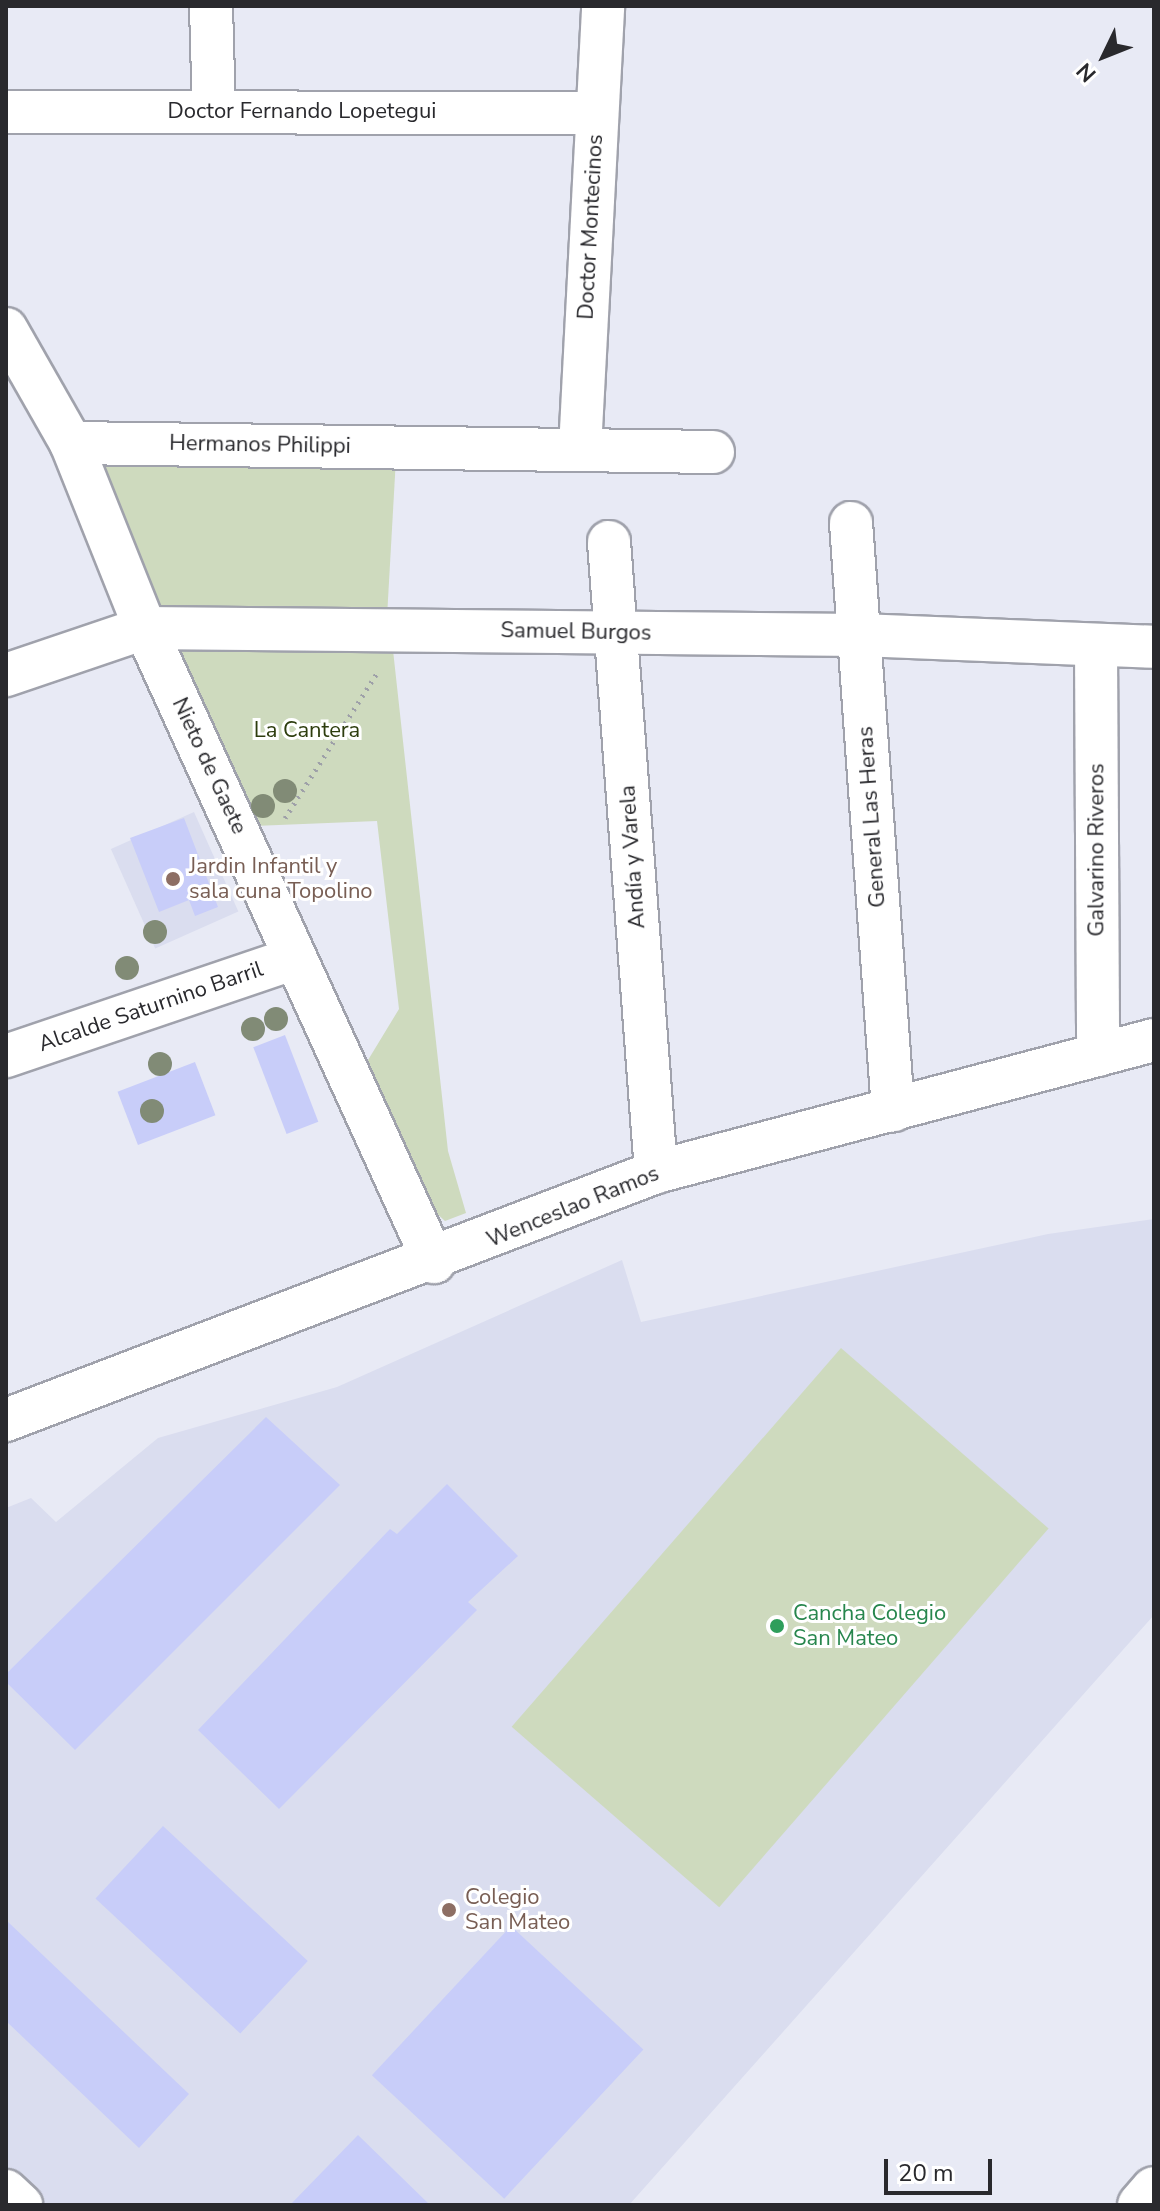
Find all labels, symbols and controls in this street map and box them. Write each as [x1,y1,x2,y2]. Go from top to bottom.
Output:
north arrow [1064,16,1144,96]
text: N [1070,56,1103,89]
street label: Doctor Fernando Lopetegui [168,99,436,125]
street label: Doctor Montecinos [573,134,609,320]
street label: Hermanos Philippi [169,430,351,460]
street label: Samuel Burgos [500,617,652,647]
street label: Nieto de Gaete [166,694,252,838]
park label: La Cantera [254,718,360,744]
street label: General Las Heras [852,725,892,909]
street label: Galvarino Riveros [1084,763,1110,937]
street label: Andía y Varela [615,784,651,930]
place label: Jardin Infantil y sala cuna Topolino [189,853,373,904]
marker: Jardin Infantil y sala cuna Topolino [164,870,182,888]
street label: Alcalde Saturnino Barril [35,956,267,1058]
street label: Wenceslao Ramos [483,1160,663,1254]
place label: Cancha Colegio San Mateo [793,1600,946,1652]
marker: Cancha Colegio San Mateo [768,1617,786,1635]
place label: Colegio San Mateo [465,1884,570,1936]
marker: Colegio San Mateo [440,1901,458,1919]
scale bar [888,2143,996,2193]
text: 20 m [898,2157,954,2189]

